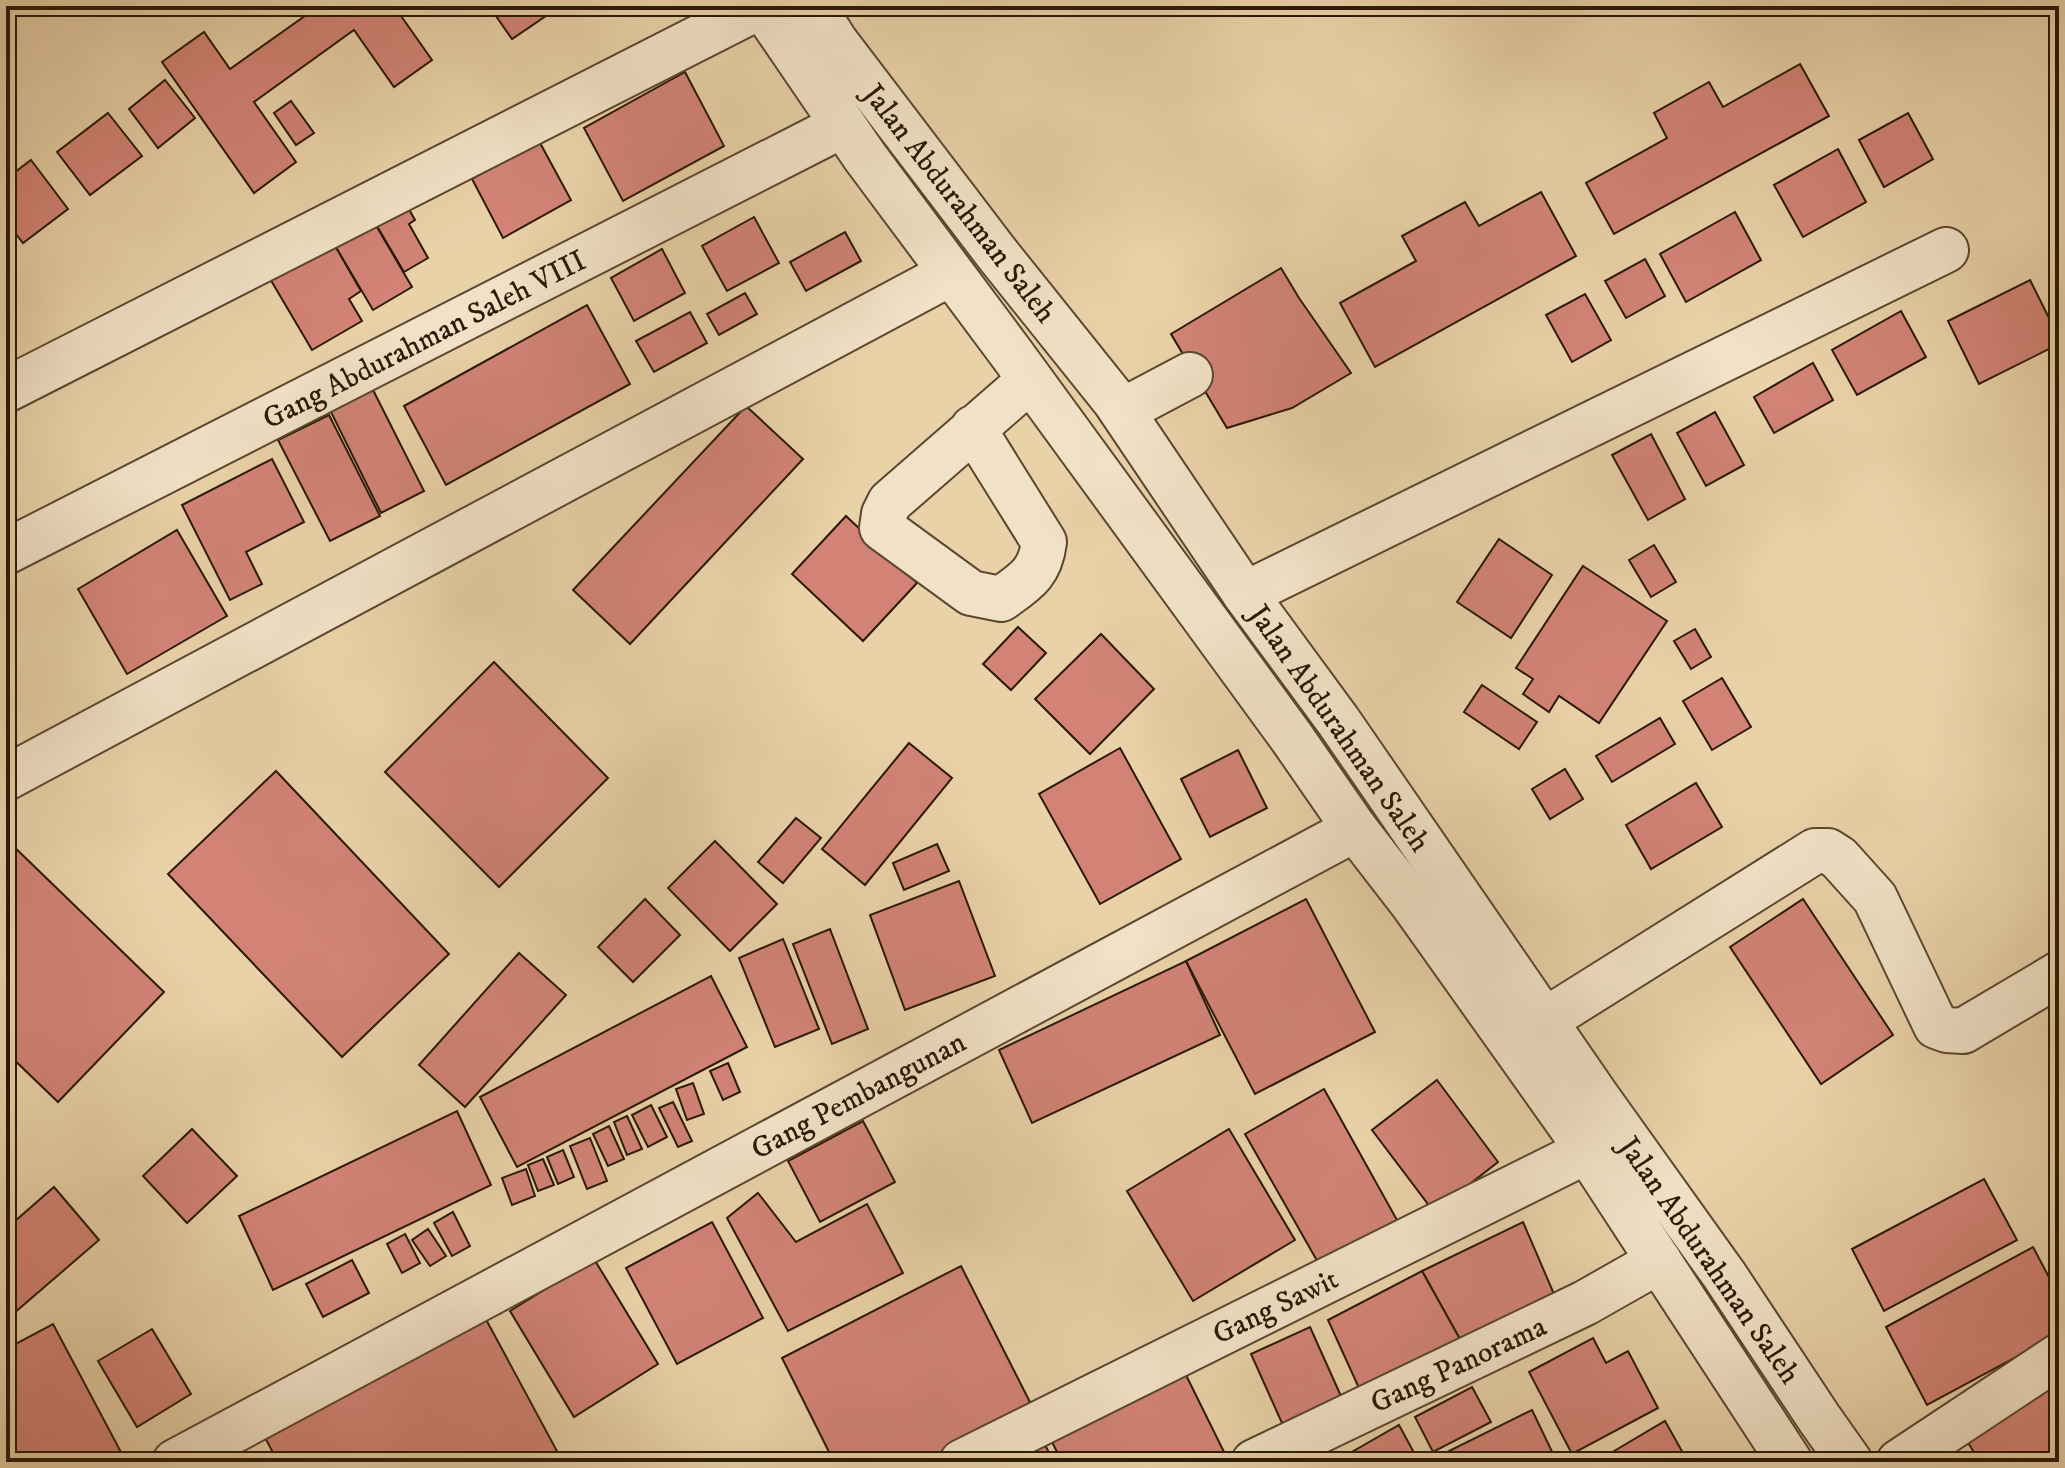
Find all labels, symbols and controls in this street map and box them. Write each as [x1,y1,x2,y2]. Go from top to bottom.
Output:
street label: Jalan Abdurahman Saleh [852,75,1064,331]
street label: Gang Abdurahman Saleh VIII [257,243,593,438]
street label: Jalan Abdurahman Saleh [1238,596,1438,860]
street label: Gang Pembangunan [745,1024,973,1169]
street label: Jalan Abdurahman Saleh [1608,1128,1808,1392]
street label: Gang Sawit [1207,1261,1345,1354]
street label: Gang Panorama [1365,1308,1553,1422]

